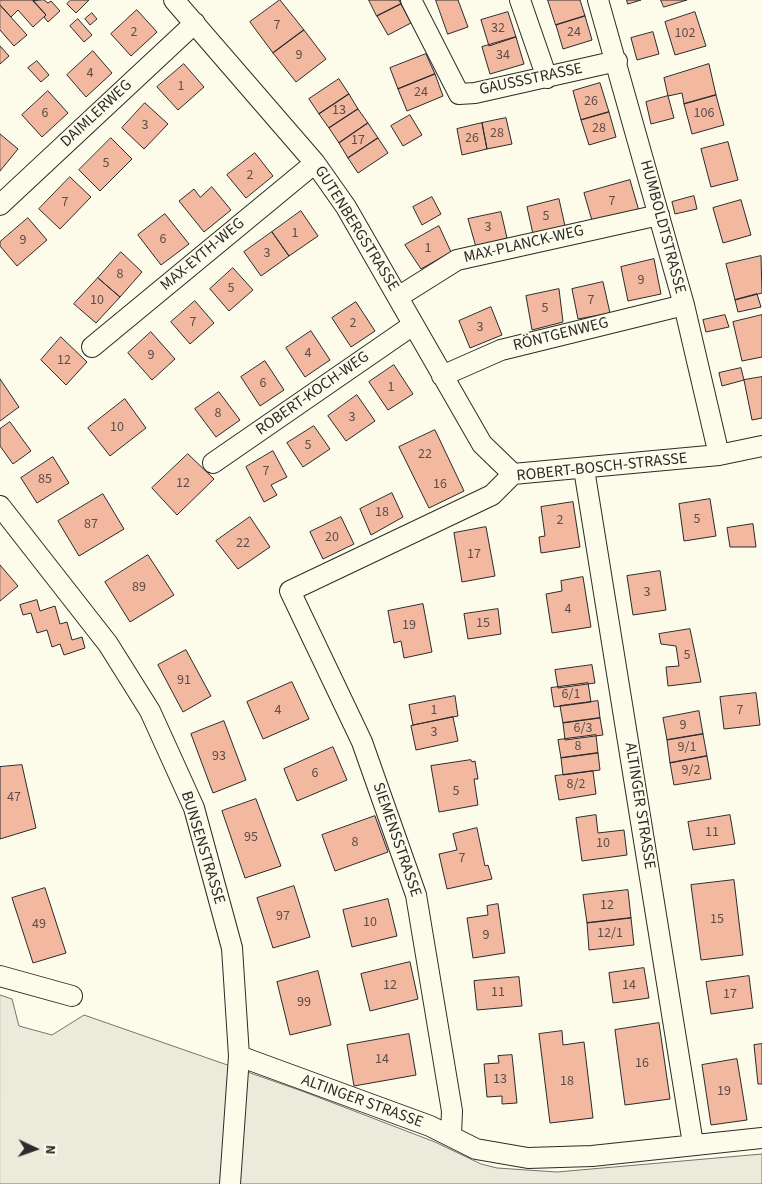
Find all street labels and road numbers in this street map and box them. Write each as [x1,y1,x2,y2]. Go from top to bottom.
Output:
street label: GAUSSSTRASSE [478,60,584,100]
street label: DAIMLERWEG [57,76,137,152]
street label: HUMBOLDTSTRASSE [635,158,689,296]
street label: GUTENBERGSTRASSE [310,163,402,295]
street label: MAX-EYTH-WEG [157,214,249,296]
street label: MAX-PLANCK-WEG [462,222,586,268]
street label: RÖNTGENWEG [511,314,611,356]
street label: ROBERT-KOCH-WEG [253,348,373,440]
street label: ROBERT-BOSCH-STRASSE [516,449,688,487]
street label: ALTINGER STRASSE [619,741,659,871]
street label: SIEMENSSTRASSE [367,780,425,900]
street label: BUNSENSTRASSE [176,789,228,907]
street label: ALTINGER STRASSE [299,1071,425,1133]

